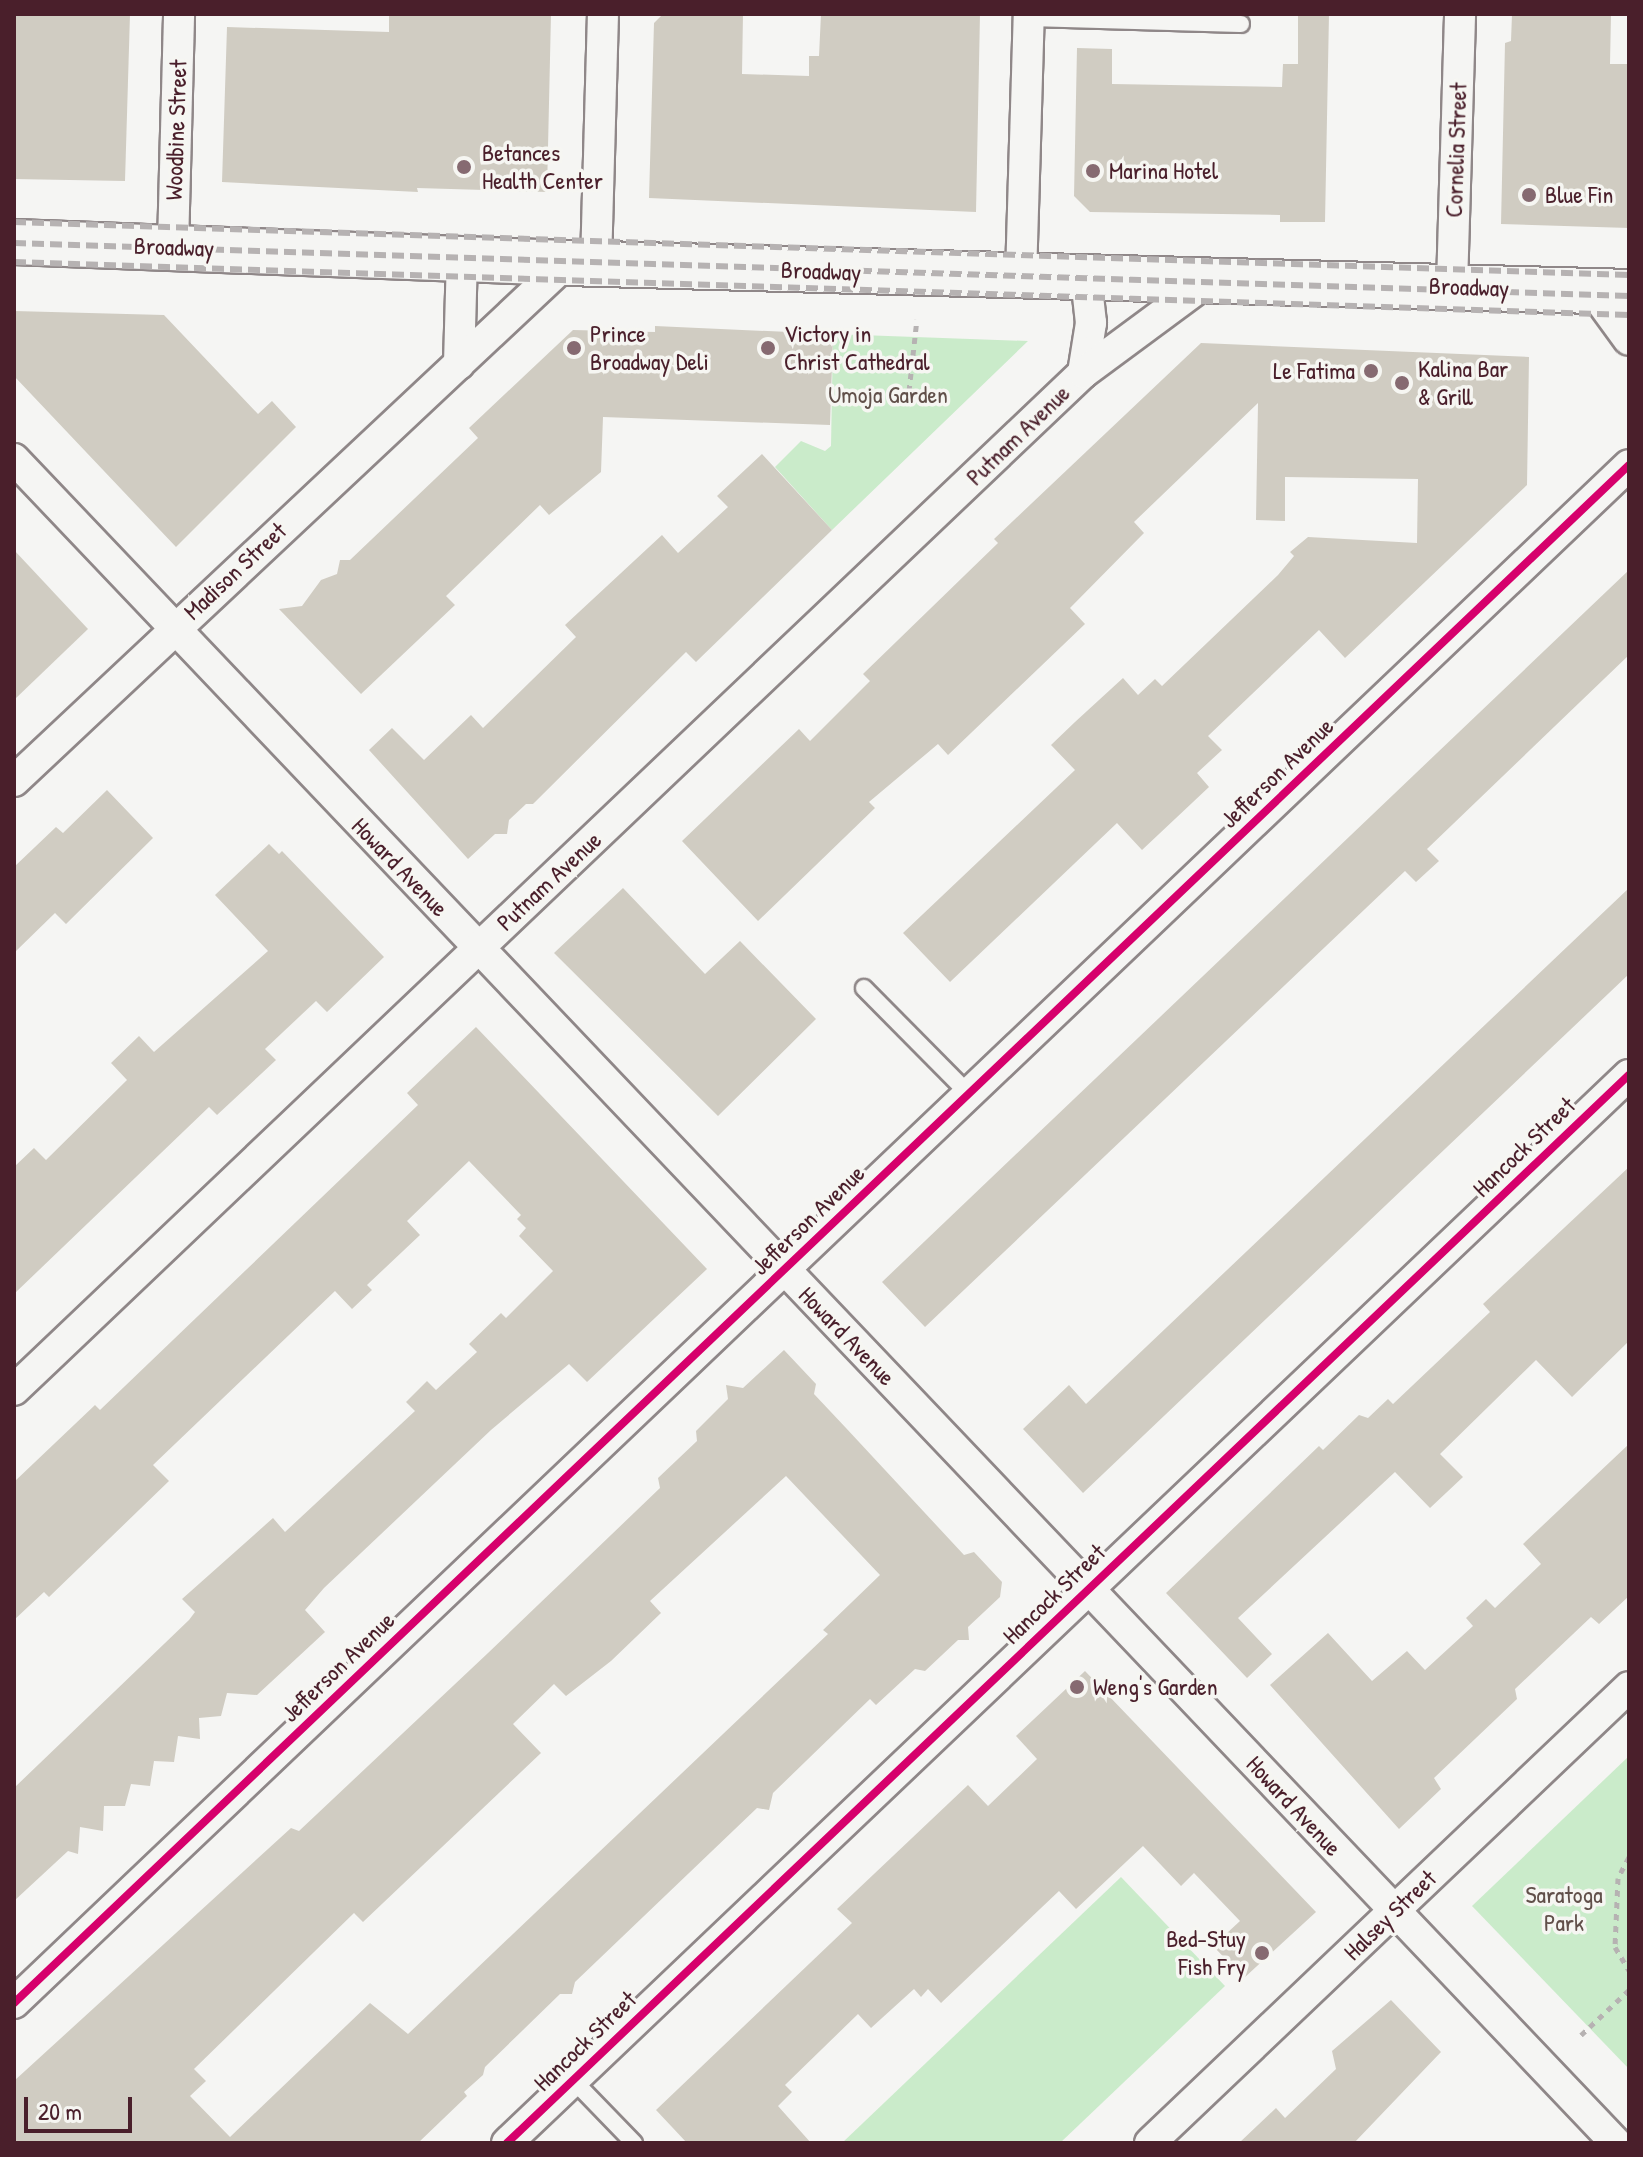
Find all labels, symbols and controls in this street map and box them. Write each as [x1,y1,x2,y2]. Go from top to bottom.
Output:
street label: Woodbine Street [159,59,193,201]
street label: Cornelia Street [1439,82,1473,218]
place label: Betances Health Center [482,139,603,195]
marker: Betances Health Center [453,156,475,178]
place label: Marina Hotel [1109,157,1218,185]
marker: Marina Hotel [1084,162,1102,180]
place label: Blue Fin [1545,181,1613,209]
marker: Blue Fin [1520,186,1538,204]
street label: Broadway [133,231,215,263]
street label: Broadway [780,255,862,287]
street label: Broadway [1428,271,1510,303]
place label: Prince Broadway Deli [590,320,709,376]
place label: Victory in Christ Cathedral [784,320,930,376]
marker: Prince Broadway Deli [565,339,583,357]
marker: Victory in Christ Cathedral [759,339,777,357]
place label: Kalina Bar & Grill [1418,355,1508,411]
place label: Le Fatima [1273,357,1355,385]
marker: Le Fatima [1362,362,1380,380]
marker: Kalina Bar & Grill [1393,374,1411,392]
street label: Putnam Avenue [960,379,1076,491]
park label: Umoja Garden [828,381,948,409]
street label: Madison Street [178,516,292,626]
street label: Jefferson Avenue [1214,712,1340,834]
street label: Howard Avenue [346,812,454,922]
street label: Putnam Avenue [491,825,607,937]
street label: Hancock Street [1467,1091,1581,1203]
street label: Jefferson Avenue [745,1159,871,1281]
street label: Howard Avenue [793,1281,901,1391]
street label: Hancock Street [997,1538,1111,1650]
street label: Jefferson Avenue [275,1606,401,1728]
place label: Weng's Garden [1093,1673,1217,1701]
marker: Weng's Garden [1068,1678,1086,1696]
street label: Howard Avenue [1240,1750,1348,1862]
street label: Halsey Street [1338,1864,1442,1966]
park label: Saratoga Park [1525,1881,1603,1937]
place label: Bed-Stuy Fish Fry [1166,1925,1246,1981]
marker: Bed-Stuy Fish Fry [1253,1944,1271,1962]
street label: Hancock Street [528,1985,642,2097]
scale bar [28,2081,136,2131]
text: 20 m [38,2095,82,2127]

